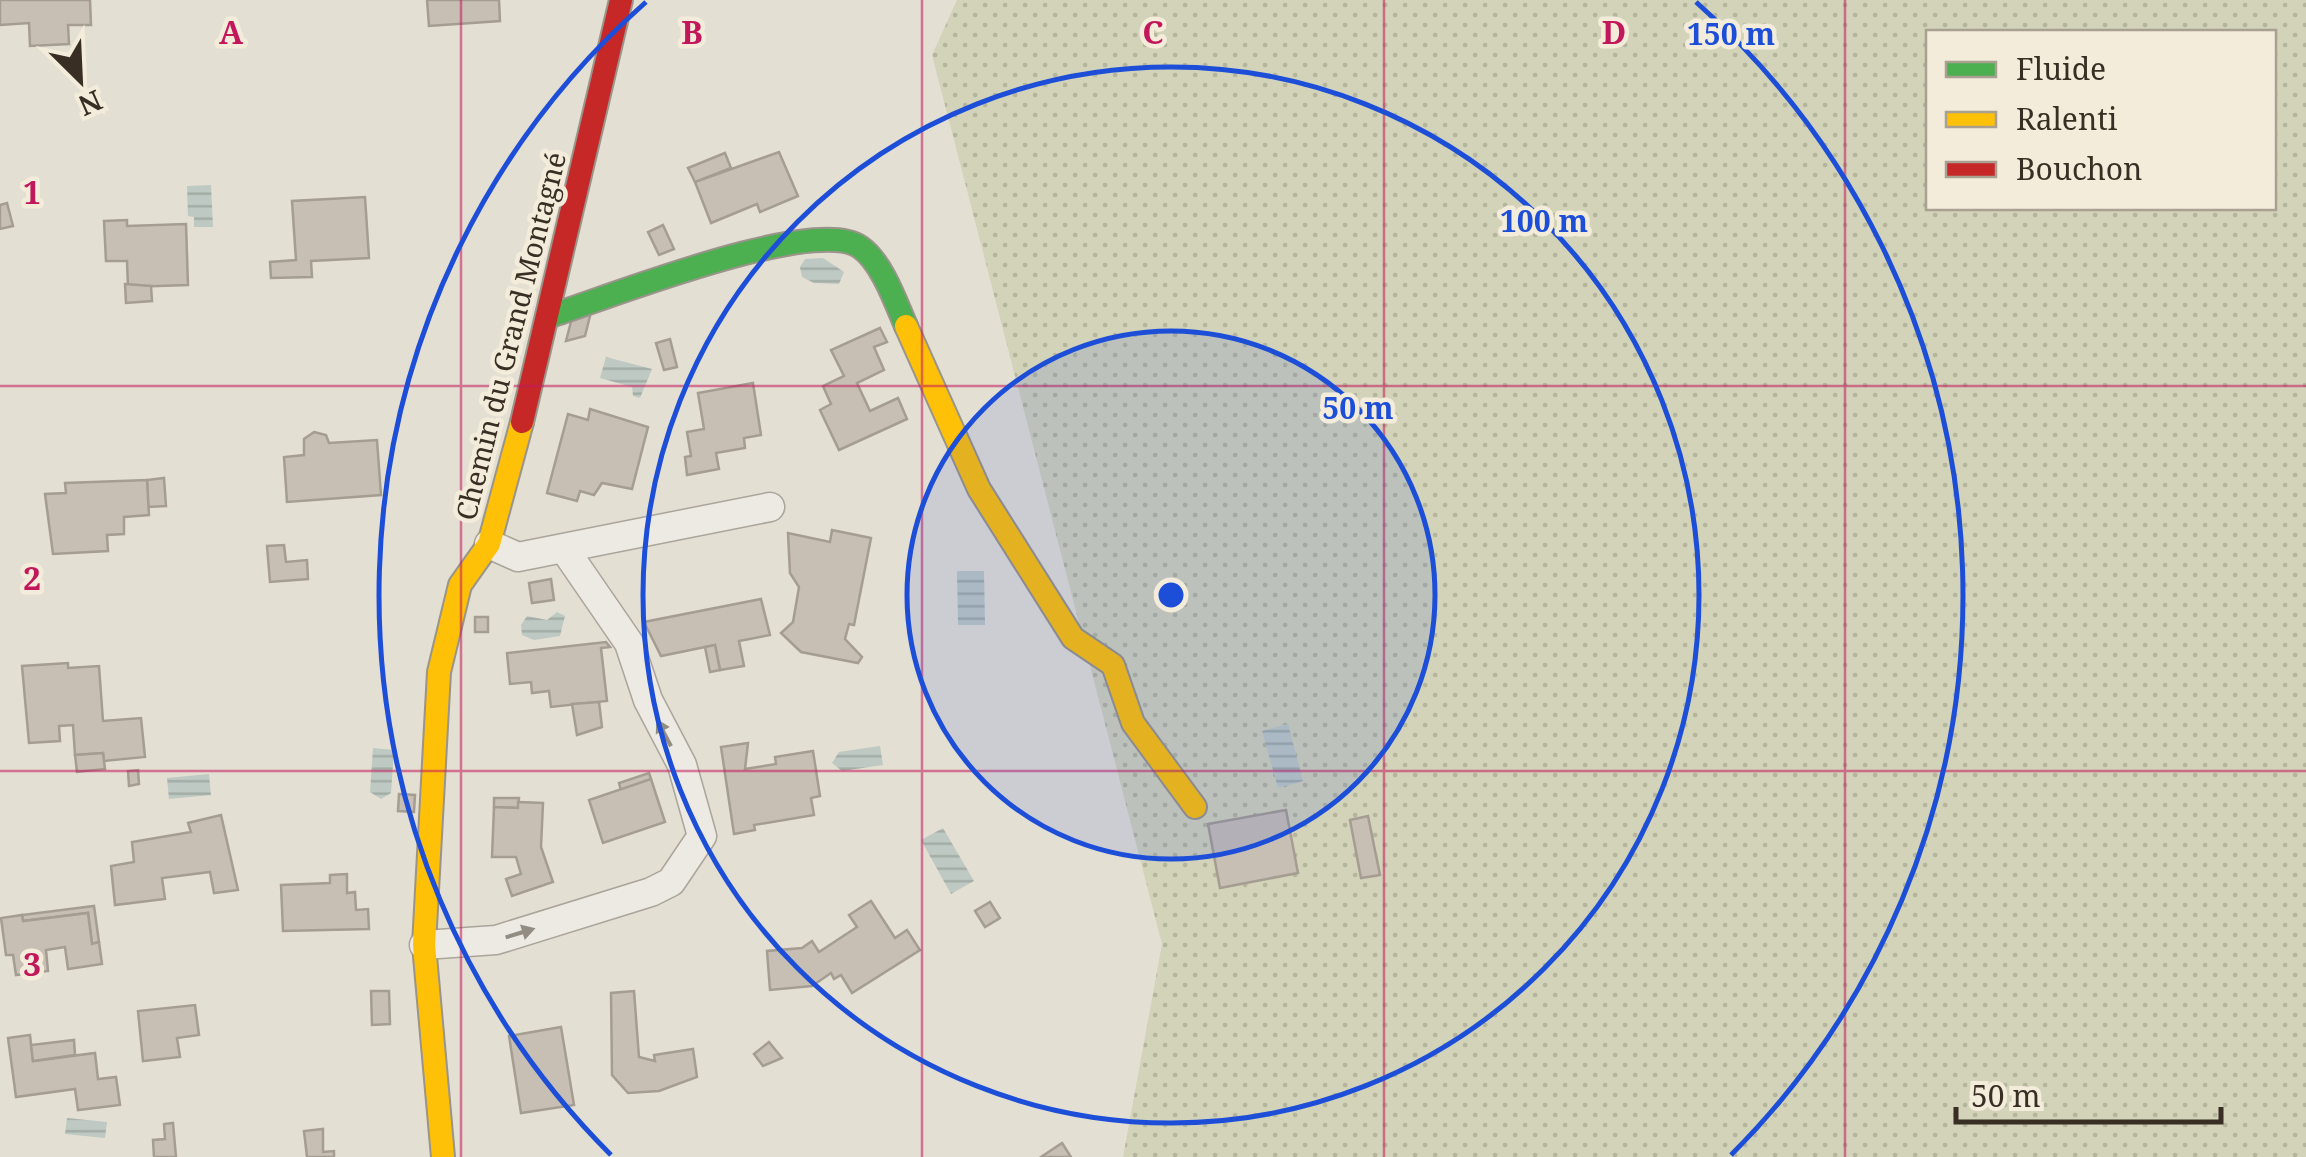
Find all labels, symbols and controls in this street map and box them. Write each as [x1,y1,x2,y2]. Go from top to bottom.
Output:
text: A [219,10,244,53]
text: B [681,10,703,53]
text: C [1142,10,1164,53]
text: D [1602,10,1626,53]
text: 150 m [1687,13,1775,54]
north arrow [30,30,130,130]
legend [1926,30,2276,210]
text: Fluide [2016,48,2106,89]
text: N [73,82,108,126]
text: Ralenti [2016,98,2118,139]
street label: Chemin du Grand Montagné [446,148,574,524]
text: Bouchon [2016,148,2142,189]
text: 1 [23,170,41,213]
text: 100 m [1500,200,1588,241]
text: 50 m [1322,387,1394,428]
text: 2 [23,556,41,599]
centre of rings [1153,577,1189,613]
one-way arrow [656,719,673,748]
one-way arrow [506,924,536,939]
text: 3 [23,942,41,985]
scale bar [1956,1062,2221,1124]
text: 50 m [1971,1075,2041,1116]

